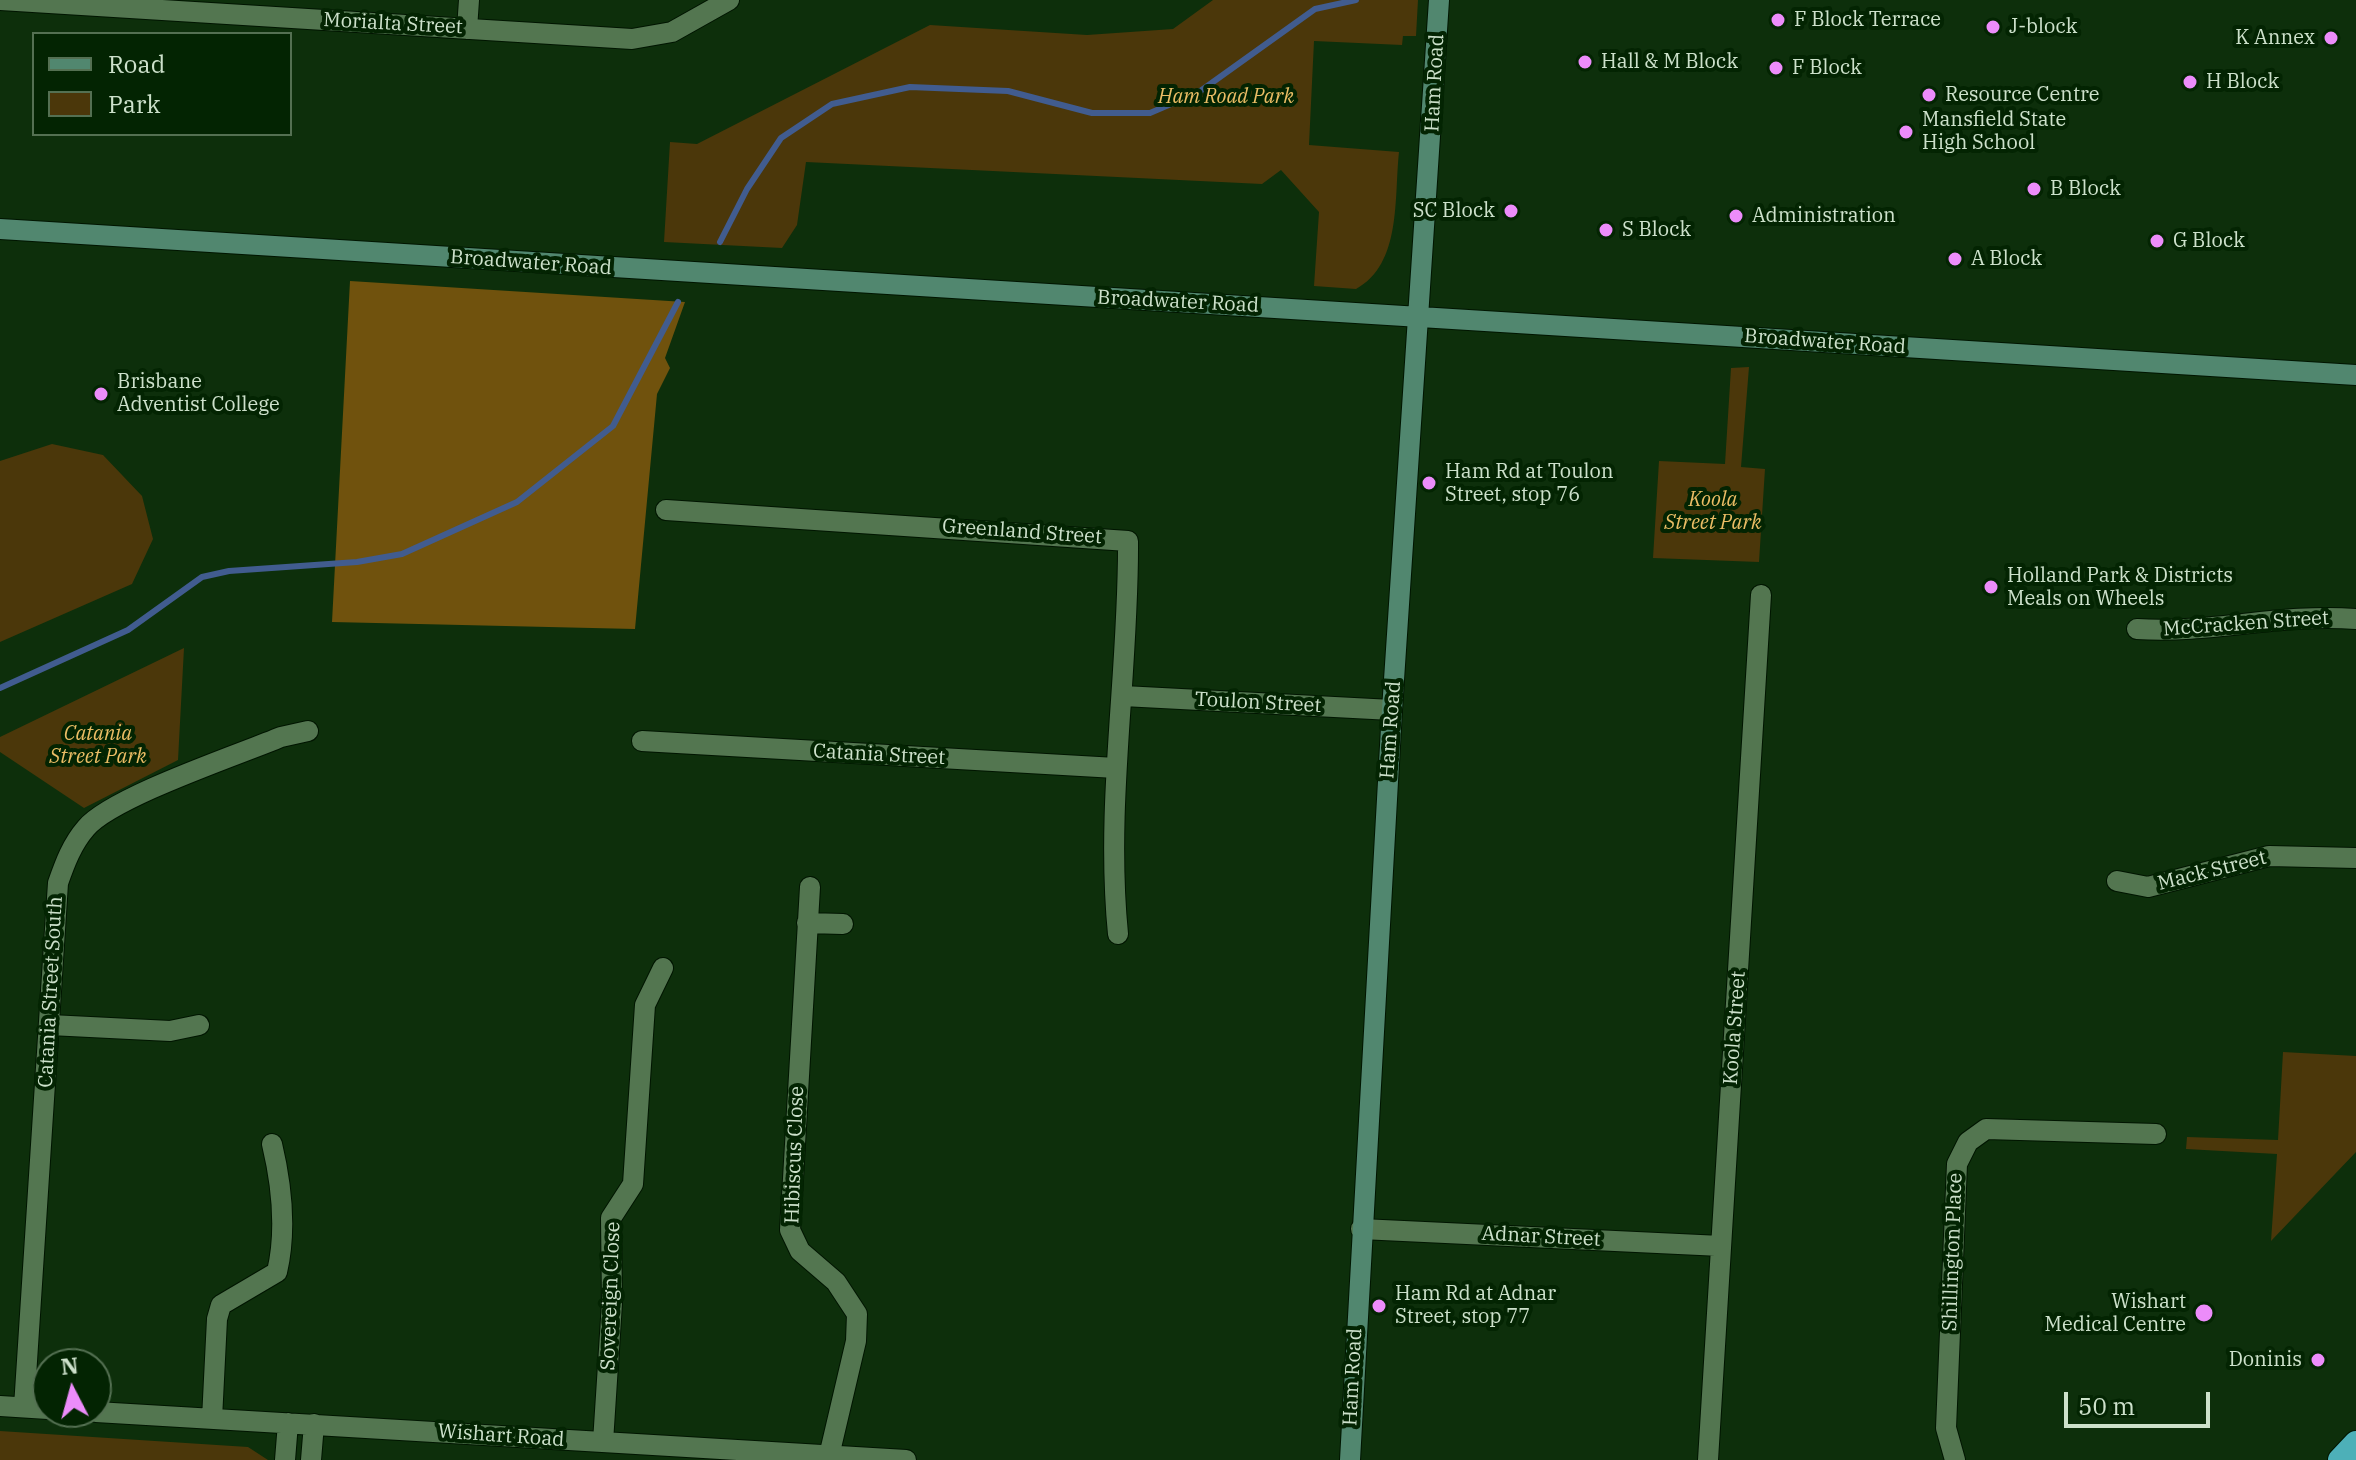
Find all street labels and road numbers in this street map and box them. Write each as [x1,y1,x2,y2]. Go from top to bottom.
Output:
street label: Morialta Street [323,8,463,40]
street label: Ham Road [1420,33,1450,133]
street label: Broadwater Road [449,245,613,281]
street label: Broadwater Road [1097,286,1259,318]
street label: Broadwater Road [1743,324,1907,360]
street label: Greenland Street [941,514,1103,550]
street label: McCracken Street [2162,606,2330,642]
street label: Ham Road [1376,680,1406,780]
street label: Toulon Street [1194,688,1322,718]
street label: Catania Street [812,740,946,770]
street label: Mack Street [2155,846,2269,896]
street label: Catania Street South [34,896,68,1088]
street label: Koola Street [1719,970,1751,1086]
street label: Hibiscus Close [781,1086,809,1224]
street label: Shillington Place [1938,1172,1968,1332]
street label: Sovereign Close [596,1221,626,1371]
street label: Adnar Street [1481,1222,1601,1252]
street label: Ham Road [1338,1327,1368,1427]
street label: Wishart Road [437,1420,565,1452]

